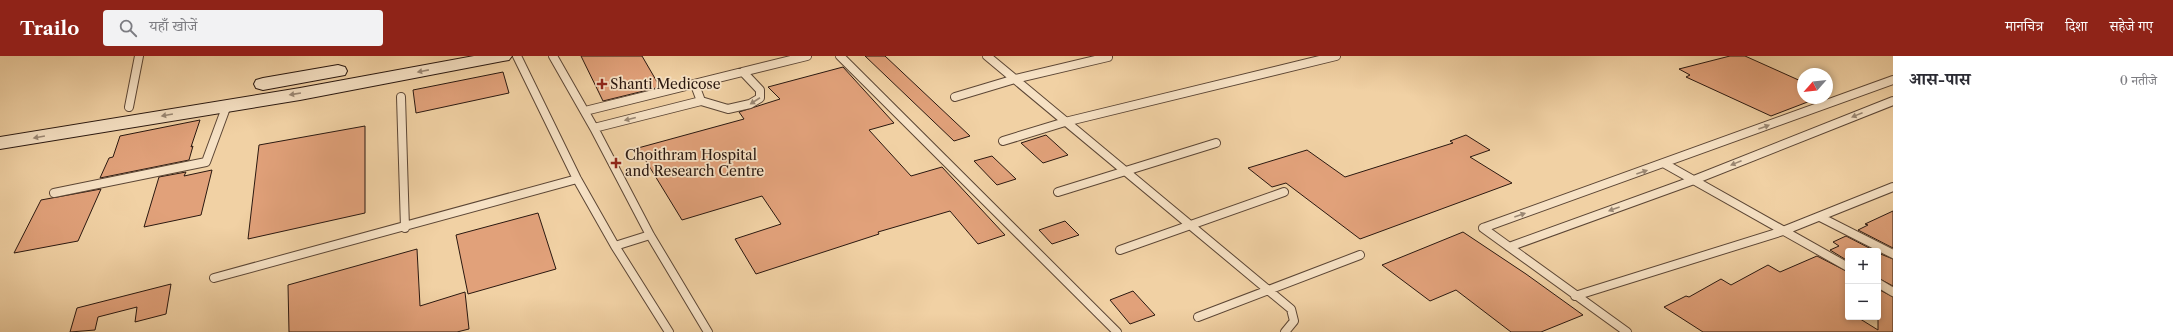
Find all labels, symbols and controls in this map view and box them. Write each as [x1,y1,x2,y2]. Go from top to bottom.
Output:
search box [103,10,383,46]
text: यहाँ खोजें [149,16,197,35]
text: Trailo [20,17,79,40]
icon: search [117,17,139,39]
text: मानचित्र [2005,17,2043,35]
text: दिशा [2065,17,2087,35]
text: सहेजे गए [2109,17,2153,35]
one-way arrow [417,68,429,74]
north arrow [1797,68,1833,104]
text: आस-पास [1909,69,1971,89]
text: 0 नतीजे [2120,72,2157,88]
place label: Shanti Medicose [610,75,721,93]
marker: Shanti Medicose [597,79,607,89]
one-way arrow [289,92,302,98]
one-way arrow [750,97,761,104]
one-way arrow [161,112,173,118]
one-way arrow [1850,113,1862,119]
one-way arrow [624,116,637,122]
one-way arrow [1759,124,1771,130]
one-way arrow [33,134,45,140]
place label: Choithram Hospital and Research Centre [625,146,764,180]
marker: Choithram Hospital and Research Centre [610,157,622,169]
one-way arrow [1729,161,1741,167]
one-way arrow [1637,169,1649,175]
one-way arrow [1608,206,1620,212]
one-way arrow [1514,212,1526,218]
map controls [1845,248,1881,320]
button: + [1845,248,1881,284]
button: − [1845,284,1881,320]

